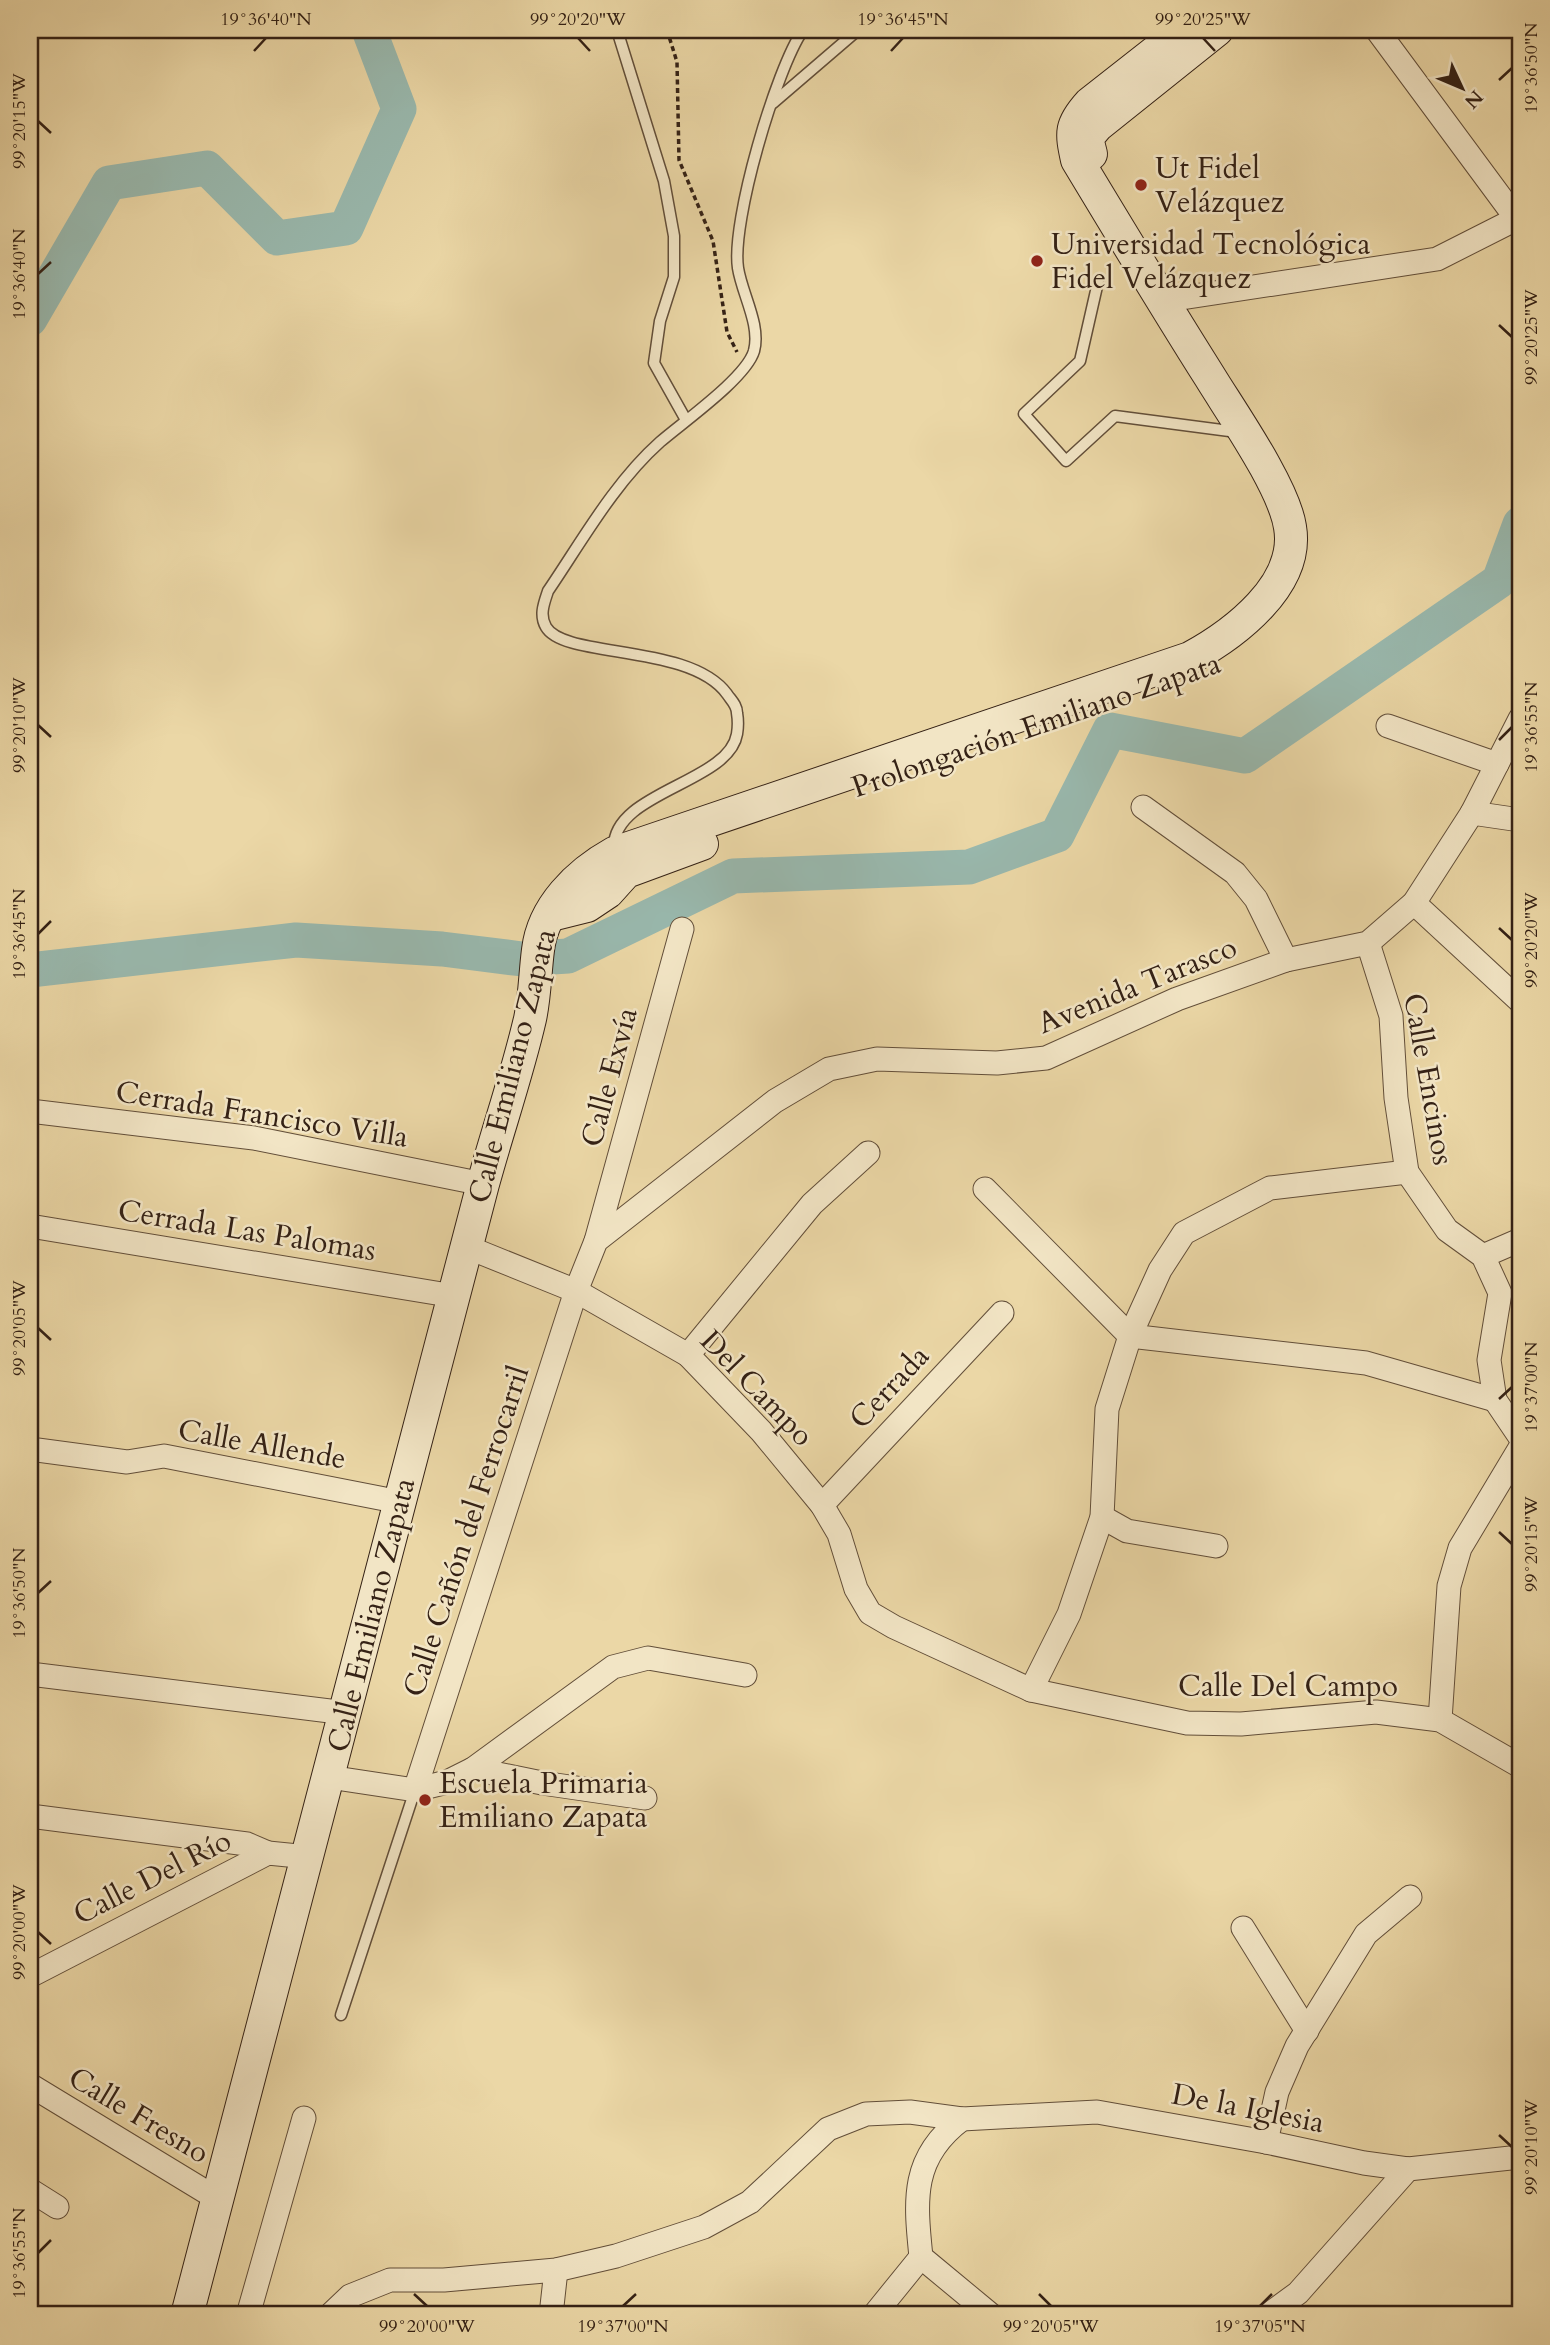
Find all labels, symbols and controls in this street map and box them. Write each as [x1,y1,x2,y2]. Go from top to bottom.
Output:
text: 19°36'40"N [220,7,312,32]
text: 99°20'20"W [530,7,626,32]
text: 19°36'45"N [857,7,949,32]
text: 99°20'25"W [1155,7,1251,32]
text: 19°36'50"N [1519,22,1544,114]
north arrow [1428,52,1498,122]
text: 99°20'15"W [7,73,32,169]
text: N [1458,84,1489,114]
place label: Ut Fidel Velázquez [1155,148,1285,223]
marker: Ut Fidel Velázquez [1133,177,1149,193]
place label: Universidad Tecnológica Fidel Velázquez [1051,224,1371,299]
text: 19°36'40"N [7,228,32,320]
marker: Universidad Tecnológica Fidel Velázquez [1029,253,1045,269]
text: 99°20'25"W [1519,289,1544,385]
street label: Prolongación Emiliano Zapata [846,643,1226,808]
text: 99°20'10"W [7,677,32,773]
text: 19°36'55"N [1519,681,1544,773]
text: 19°36'45"N [7,888,32,980]
text: 99°20'20"W [1519,892,1544,988]
street label: Calle Emiliano Zapata [459,925,566,1208]
street label: Avenida Tarasco [1031,927,1243,1044]
street label: Calle Encinos [1393,990,1464,1168]
street label: Calle Exvía [571,1003,648,1151]
street label: Cerrada Francisco Villa [113,1071,411,1158]
street label: Cerrada Las Palomas [115,1190,379,1271]
text: 99°20'05"W [7,1280,32,1376]
street label: Del Campo [691,1321,822,1456]
street label: Cerrada [840,1337,939,1438]
text: 19°37'00"N [1519,1341,1544,1433]
street label: Calle Cañón del Ferrocarril [394,1360,540,1702]
street label: Calle Allende [175,1410,349,1479]
street label: Calle Emiliano Zapata [318,1474,425,1757]
text: 99°20'15"W [1519,1496,1544,1592]
text: 19°36'50"N [7,1547,32,1639]
street label: Calle Del Campo [1178,1666,1398,1707]
place label: Escuela Primaria Emiliano Zapata [439,1763,648,1838]
marker: Escuela Primaria Emiliano Zapata [417,1792,433,1808]
street label: Calle Del Río [66,1820,238,1935]
text: 99°20'00"W [7,1884,32,1980]
street label: Calle Fresno [61,2057,217,2174]
street label: De la Iglesia [1168,2074,1328,2143]
text: 99°20'10"W [1519,2099,1544,2195]
text: 19°36'55"N [7,2207,32,2299]
text: 99°20'00"W [379,2314,475,2339]
text: 19°37'00"N [577,2314,669,2339]
text: 99°20'05"W [1003,2314,1099,2339]
text: 19°37'05"N [1214,2314,1306,2339]

